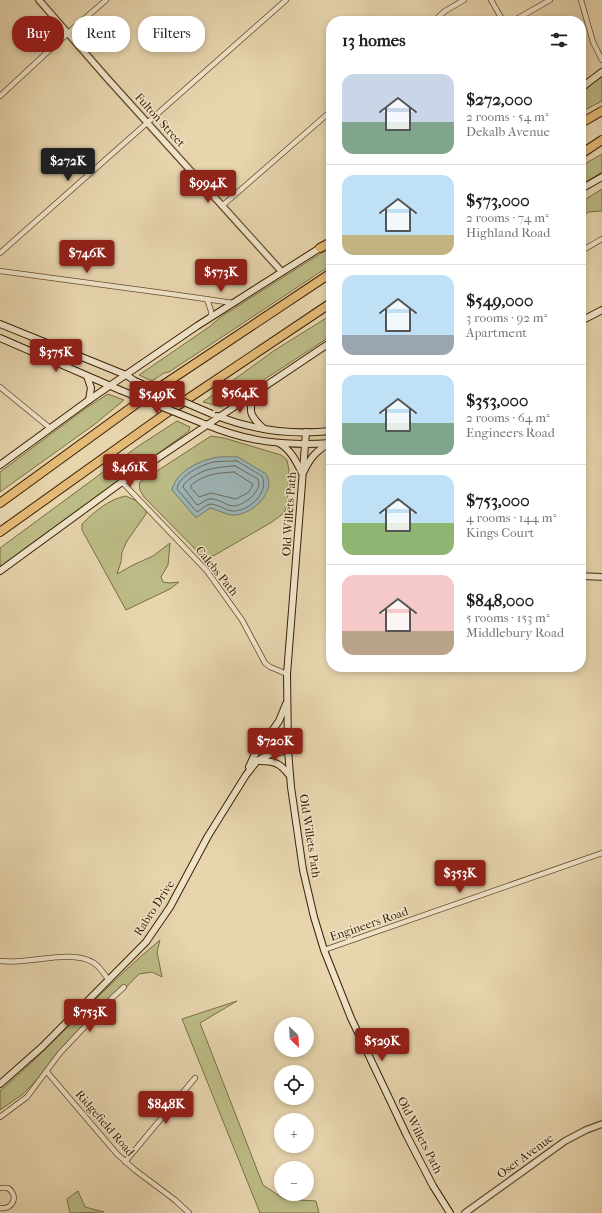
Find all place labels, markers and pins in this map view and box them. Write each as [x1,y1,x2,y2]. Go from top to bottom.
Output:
pin: $272K [40,148,96,182]
pin: $994K [180,170,236,204]
pin: $746K [59,240,115,274]
pin: $573K [193,259,249,293]
pin: $375K [28,339,84,373]
pin: $564K [212,380,268,414]
pin: $549K [129,381,185,415]
pin: $461K [102,454,158,488]
pin: $720K [247,728,303,762]
pin: $353K [432,860,488,894]
pin: $753K [62,999,118,1033]
pin: $529K [354,1028,410,1062]
pin: $848K [138,1091,194,1125]

